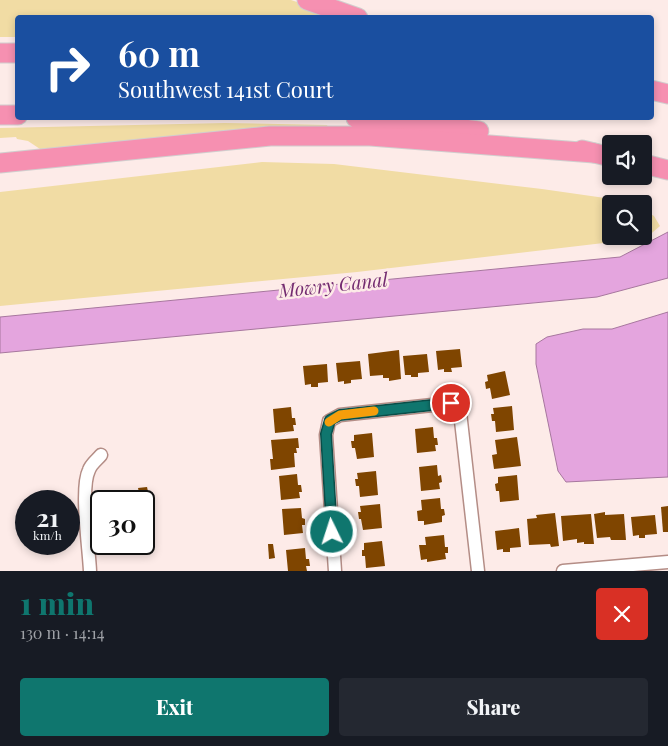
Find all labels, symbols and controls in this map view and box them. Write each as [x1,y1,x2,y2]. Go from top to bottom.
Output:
text: 60 m [118,29,200,76]
icon: right [35,35,100,100]
text: Southwest 141st Court [118,74,333,104]
map controls [602,135,652,245]
button: sound [602,135,652,185]
button: search [602,195,652,245]
water label: Mowry Canal [276,265,389,303]
pin [430,382,472,424]
icon: arrive [437,389,465,417]
speed limit sign: 30 [90,490,155,555]
text: 21 [36,500,59,533]
position arrow [305,505,357,557]
text: km/h [33,527,62,543]
text: 1 min [20,583,94,623]
button: close [596,588,648,640]
text: 130 m · 14:14 [20,622,105,643]
button: Exit [20,678,329,736]
button: Share [339,678,648,736]

